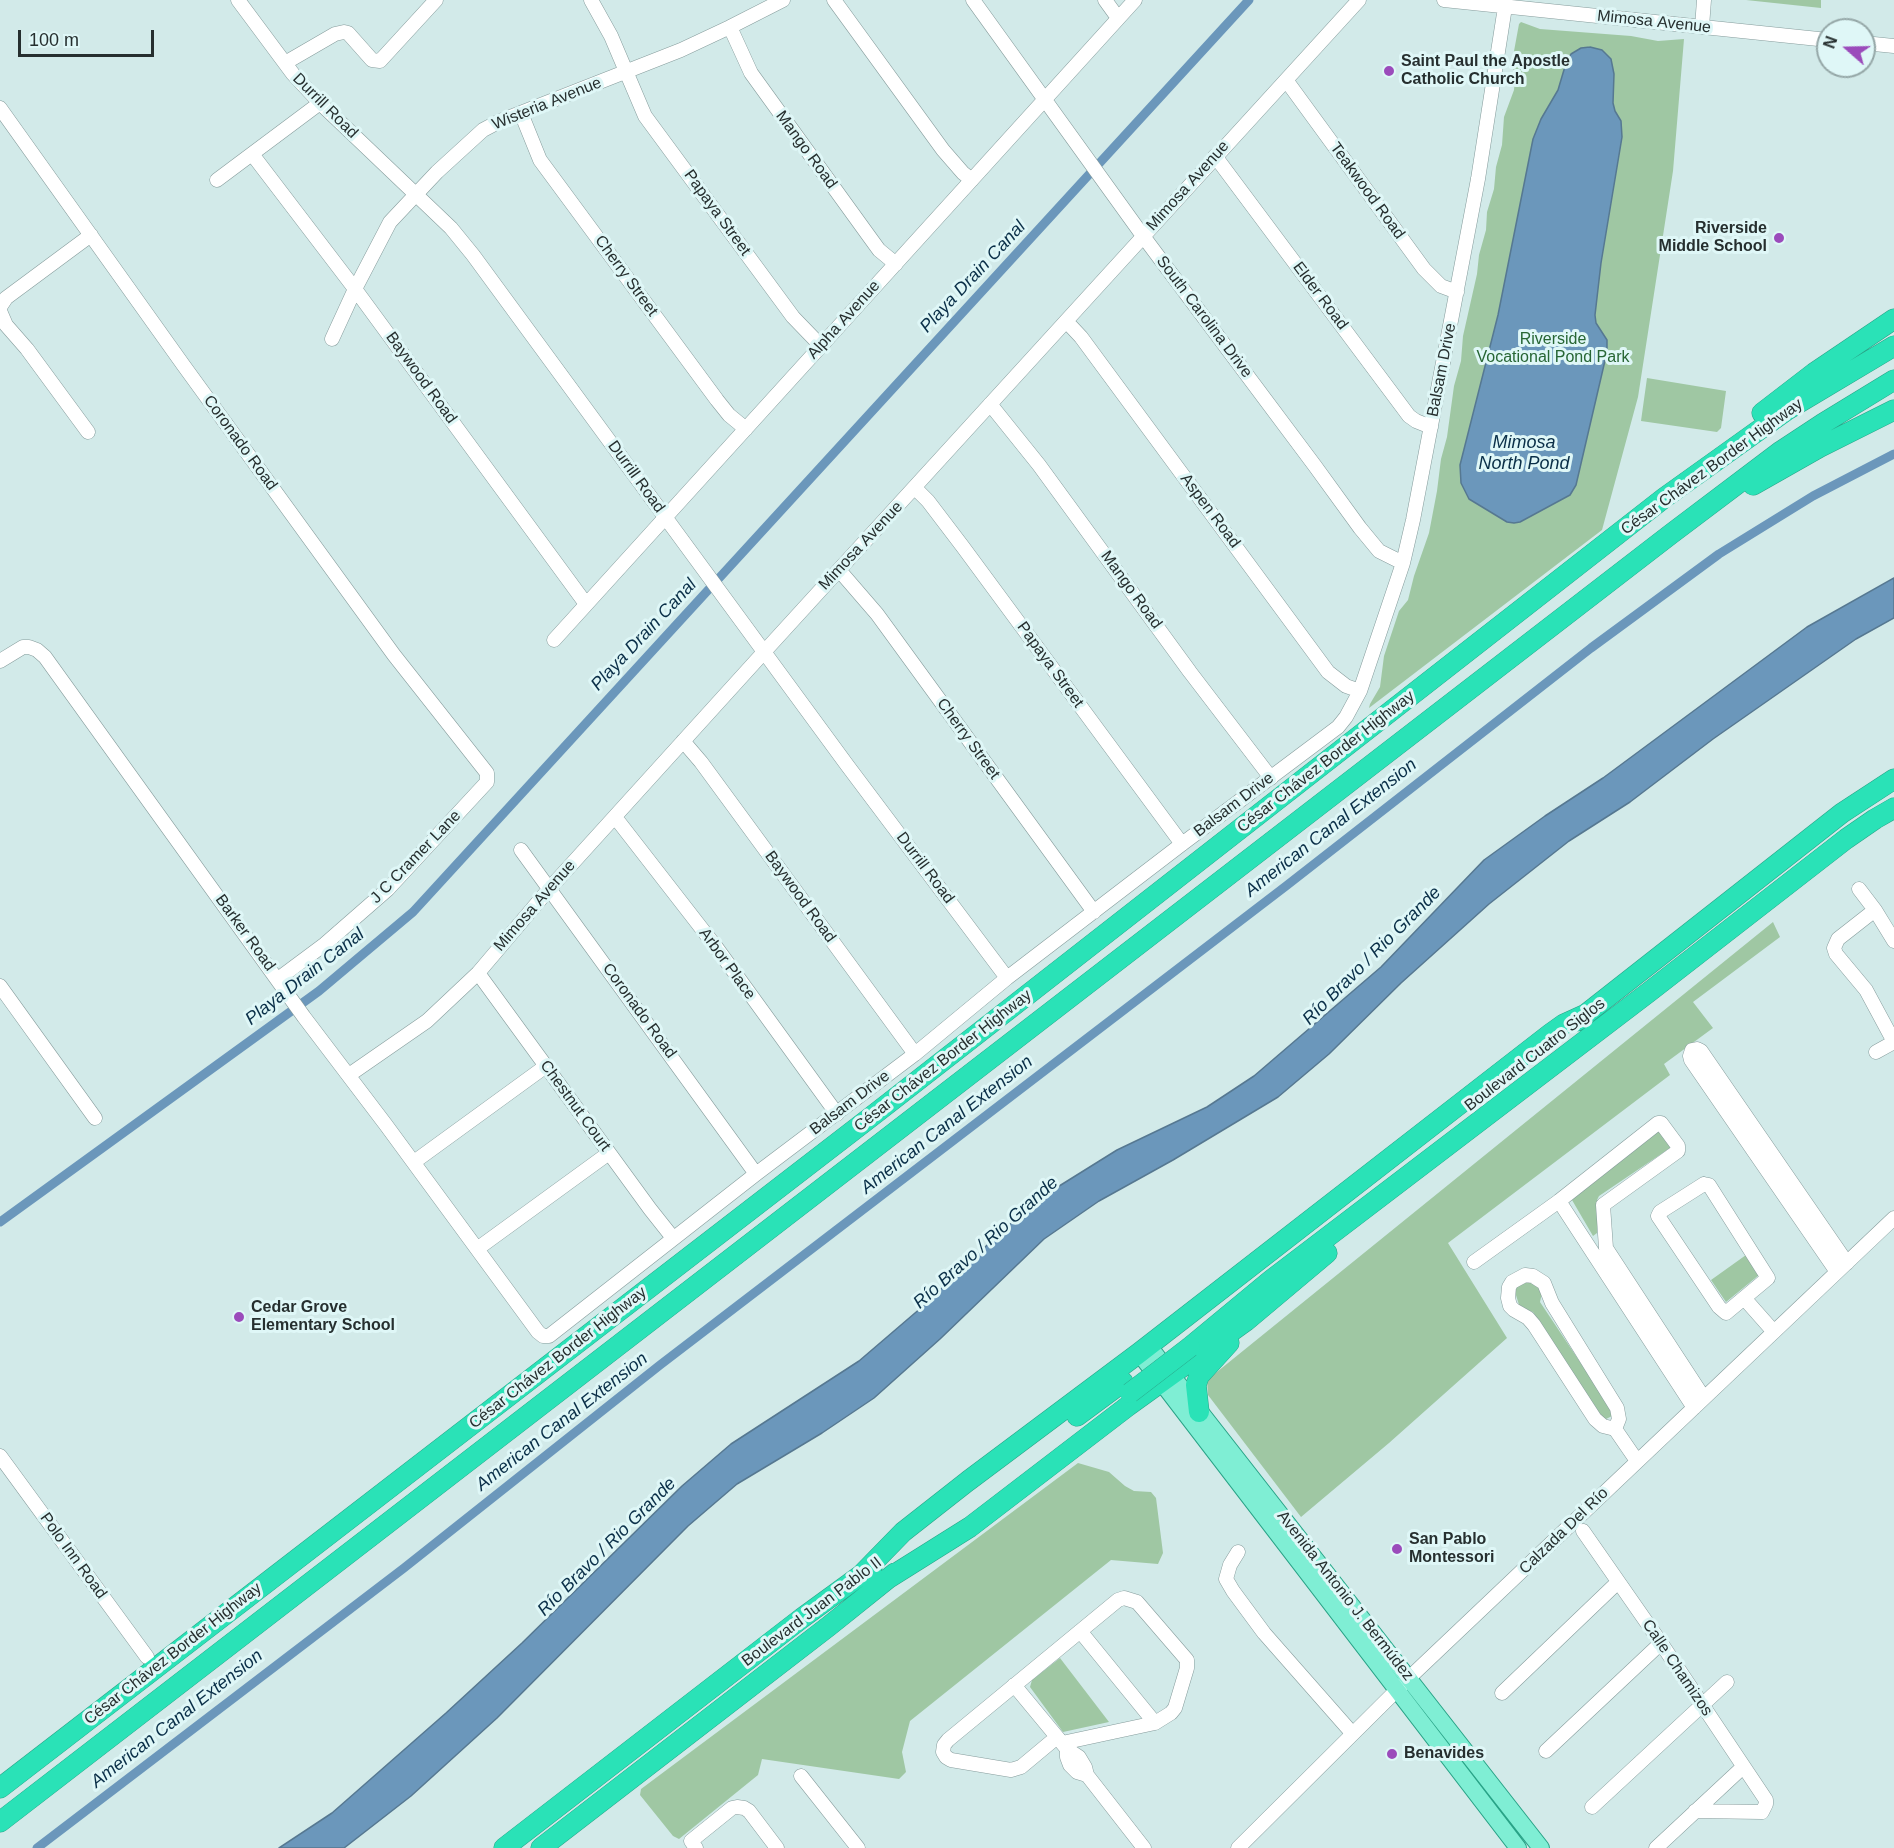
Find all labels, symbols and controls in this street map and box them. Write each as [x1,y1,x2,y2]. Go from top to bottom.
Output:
street label: Mimosa Avenue [1596,6,1712,38]
scale bar [21,18,158,56]
north arrow [1816,18,1876,78]
text: 100 m [29,30,79,50]
text: N [1821,34,1840,51]
place label: Saint Paul the Apostle Catholic Church [1401,52,1570,90]
marker: Saint Paul the Apostle Catholic Church [1382,64,1396,78]
street label: Durrill Road [288,69,362,143]
street label: Wisteria Avenue [490,73,604,135]
street label: Mango Road [771,107,841,193]
street label: Mimosa Avenue [1143,137,1233,235]
street label: Teakwood Road [1326,139,1408,243]
street label: Papaya Street [679,166,755,260]
water label: Playa Drain Canal [916,217,1030,337]
place label: Riverside Middle School [1659,219,1767,257]
marker: Riverside Middle School [1772,231,1786,245]
street label: Cherry Street [590,232,662,320]
street label: South Carolina Drive [1152,252,1256,382]
street label: Elder Road [1288,258,1352,334]
street label: Alpha Avenue [804,277,884,363]
street label: Balsam Drive [1424,321,1460,419]
street label: Baywood Road [381,328,461,428]
park label: Riverside Vocational Pond Park [1477,330,1629,368]
street label: Coronado Road [199,392,281,494]
street label: César Chávez Border Highway [1618,395,1806,539]
water label: Mimosa North Pond [1478,432,1570,474]
street label: Durrill Road [603,437,669,517]
street label: Aspen Road [1176,470,1244,552]
street label: Mimosa Avenue [815,498,907,594]
street label: Mango Road [1096,547,1166,633]
water label: Playa Drain Canal [587,575,701,695]
street label: Papaya Street [1012,618,1088,712]
street label: César Chávez Border Highway [1234,687,1418,837]
street label: Cherry Street [932,695,1004,783]
water label: American Canal Extension [1241,754,1421,902]
street label: Balsam Drive [1190,769,1278,841]
street label: J C Cramer Lane [367,807,465,907]
street label: Durrill Road [892,828,958,908]
street label: Baywood Road [760,847,840,947]
street label: Mimosa Avenue [490,857,580,955]
water label: Río Bravo / Rio Grande [1298,882,1446,1030]
street label: Barker Road [211,891,279,975]
water label: Playa Drain Canal [241,924,369,1030]
street label: Arbor Place [695,925,759,1003]
street label: Coronado Road [598,960,680,1062]
street label: César Chávez Border Highway [851,986,1035,1136]
street label: Boulevard Cuatro Siglos [1461,994,1609,1116]
water label: American Canal Extension [857,1051,1037,1199]
street label: Chestnut Court [536,1057,614,1155]
street label: Balsam Drive [806,1067,894,1139]
water label: Río Bravo / Rio Grande [909,1172,1063,1314]
street label: César Chávez Border Highway [466,1283,650,1433]
place label: Cedar Grove Elementary School [251,1298,395,1336]
marker: Cedar Grove Elementary School [232,1310,246,1324]
water label: American Canal Extension [472,1348,652,1496]
water label: Río Bravo / Rio Grande [533,1473,681,1621]
street label: Calzada Del Río [1515,1484,1613,1578]
street label: Avenida Antonio J. Bermúdez [1273,1507,1417,1685]
street label: Polo Inn Road [35,1509,111,1603]
place label: San Pablo Montessori [1409,1530,1494,1568]
marker: San Pablo Montessori [1390,1542,1404,1556]
street label: Boulevard Juan Pablo II [738,1553,886,1671]
street label: César Chávez Border Highway [81,1579,265,1729]
street label: Calle Chamizos [1638,1616,1716,1720]
water label: American Canal Extension [87,1645,267,1793]
place label: Benavides [1404,1744,1484,1764]
marker: Benavides [1385,1747,1399,1761]

